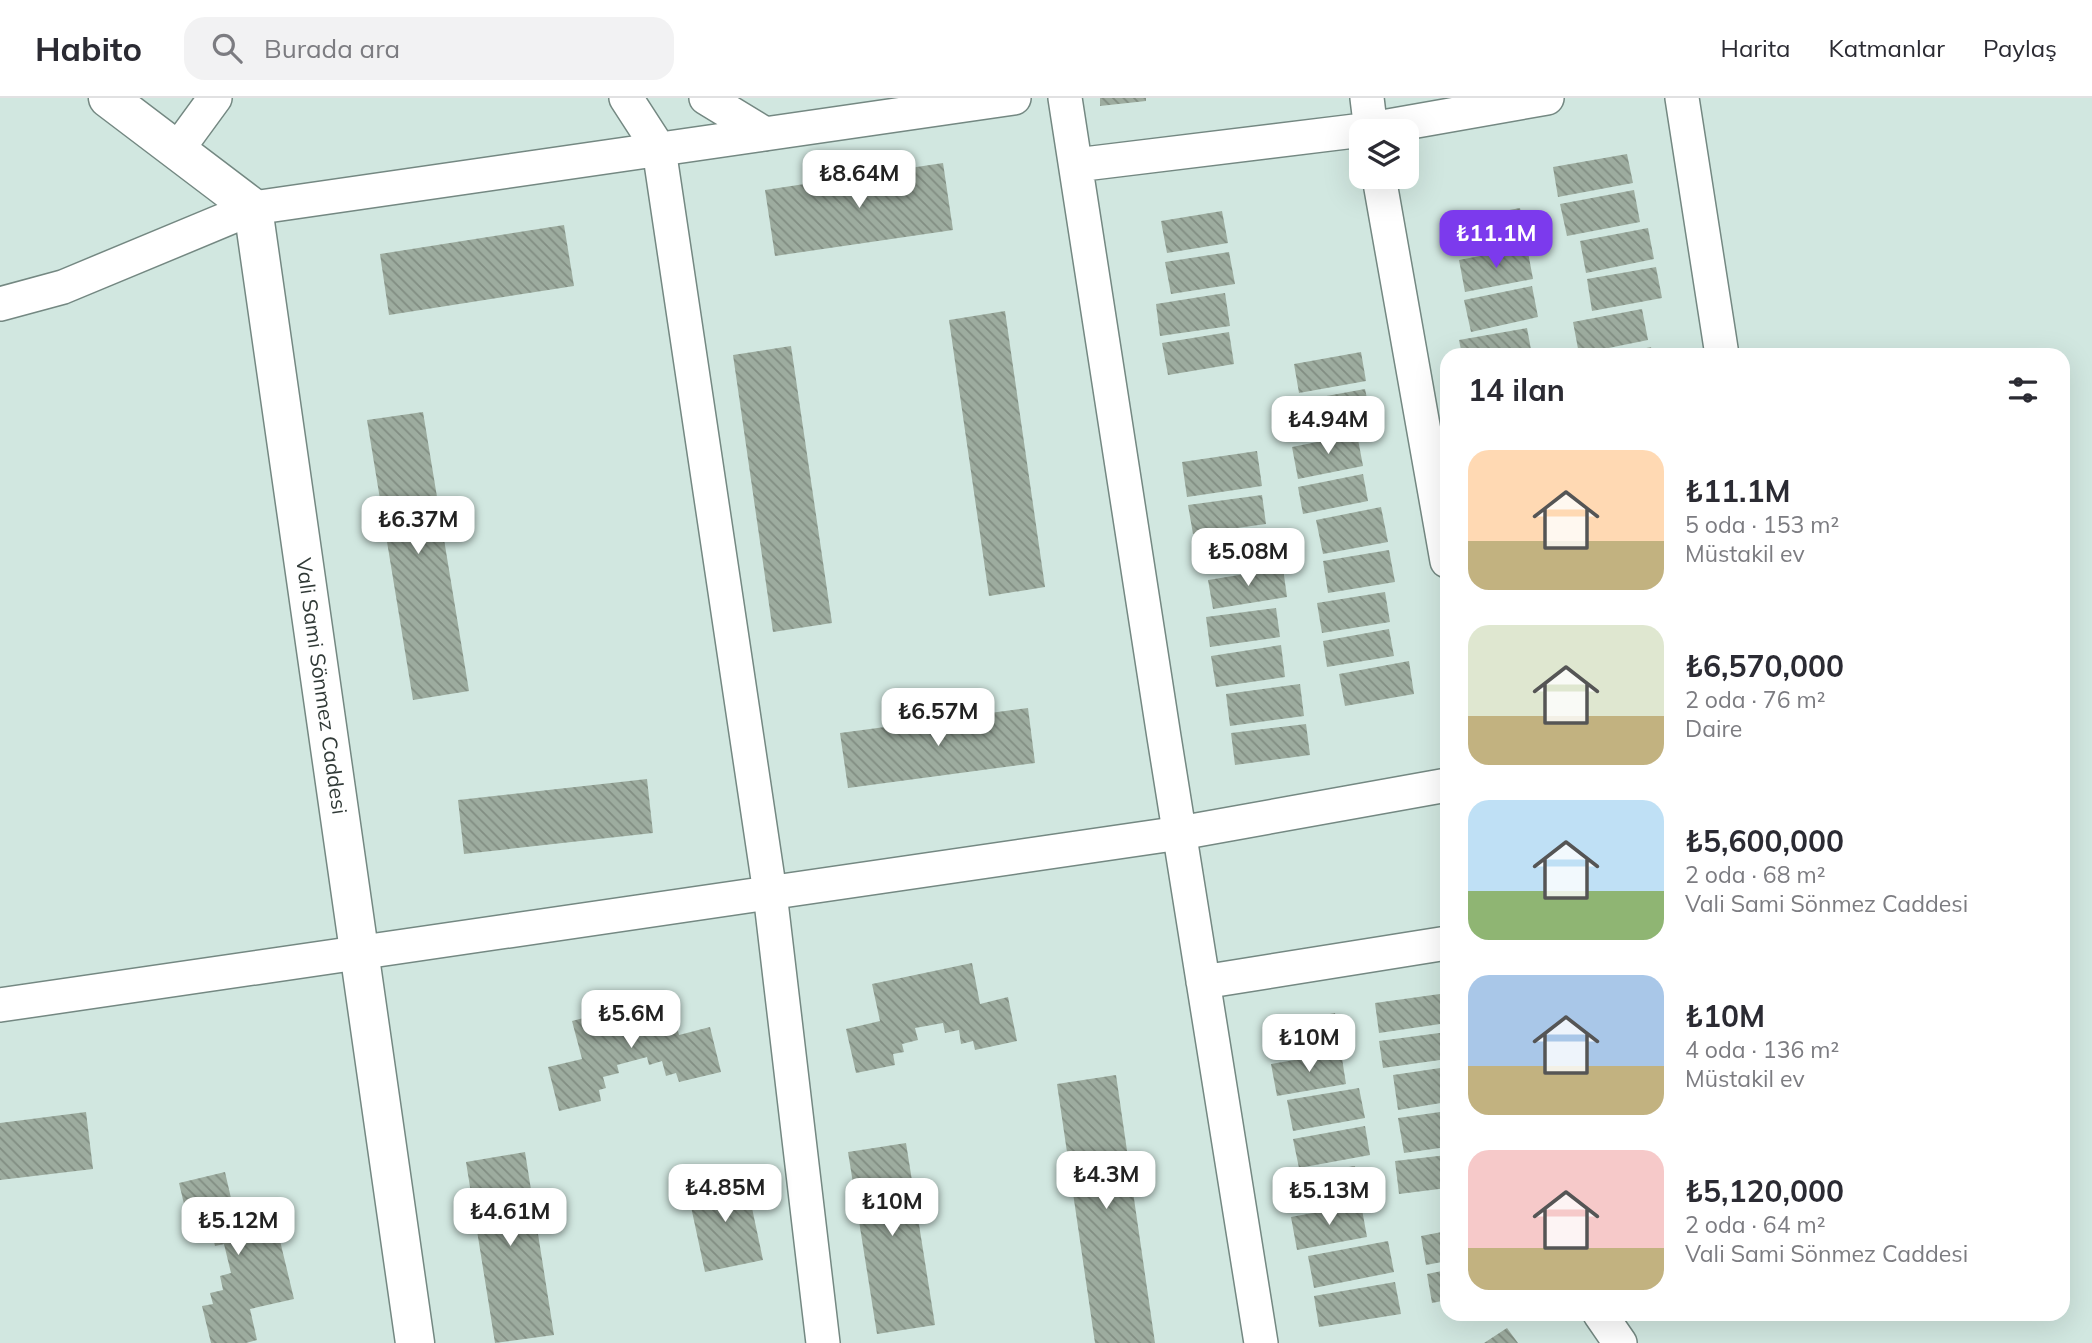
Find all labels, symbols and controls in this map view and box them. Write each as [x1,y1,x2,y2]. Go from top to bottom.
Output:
search box [184,17,674,80]
text: Habito [35,28,142,69]
icon: search [208,29,246,67]
text: Burada ara [264,32,400,65]
text: Harita [1721,33,1791,63]
text: Katmanlar [1829,33,1945,63]
text: Paylaş [1983,33,2057,63]
map controls [1349,119,1419,189]
button: layers [1349,119,1419,189]
pin: ₺8.64M [802,150,916,210]
text: ₺8.64M [819,158,899,187]
pin: ₺11.1M [1439,211,1553,270]
text: ₺11.1M [1456,218,1536,247]
text: 14 ilan [1468,371,1565,409]
icon: filters [2004,371,2042,409]
pin: ₺4.94M [1271,396,1385,456]
text: ₺4.94M [1288,404,1368,433]
text: ₺11.1M [1685,472,1791,510]
icon: home [1524,478,1608,562]
pin: ₺6.37M [361,496,475,556]
text: ₺6.37M [378,504,458,533]
text: 5 oda · 153 m² [1685,510,1839,539]
pin: ₺5.08M [1191,528,1305,588]
text: ₺5.08M [1208,536,1288,565]
text: Müstakil ev [1685,539,1805,568]
street label: Vali Sami Sönmez Caddesi [291,556,353,816]
text: ₺6,570,000 [1685,647,1844,685]
icon: home [1524,653,1608,737]
text: 2 oda · 76 m² [1685,685,1825,714]
pin: ₺6.57M [881,688,995,748]
text: ₺6.57M [898,696,978,725]
text: Daire [1685,714,1742,743]
text: ₺5,600,000 [1685,822,1844,860]
icon: home [1524,828,1608,912]
text: 2 oda · 68 m² [1685,860,1825,889]
text: Vali Sami Sönmez Caddesi [1685,889,1968,918]
pin: ₺5.6M [582,990,680,1050]
text: ₺10M [1685,997,1765,1035]
text: ₺5.6M [597,998,665,1027]
icon: home [1524,1003,1608,1087]
pin: ₺10M [1268,1014,1350,1074]
text: ₺10M [1278,1022,1340,1051]
text: 4 oda · 136 m² [1685,1035,1839,1064]
text: Müstakil ev [1685,1064,1805,1093]
pin: ₺4.3M [1057,1152,1155,1211]
text: ₺4.3M [1072,1159,1140,1188]
pin: ₺4.85M [668,1164,782,1224]
pin: ₺5.13M [1272,1168,1386,1227]
text: ₺4.85M [685,1172,765,1201]
text: ₺5,120,000 [1685,1172,1844,1210]
text: ₺5.13M [1289,1175,1369,1204]
pin: ₺10M [851,1178,933,1238]
icon: home [1524,1178,1608,1262]
text: ₺10M [861,1186,923,1215]
pin: ₺4.61M [453,1188,567,1248]
text: ₺4.61M [470,1196,550,1225]
pin: ₺5.12M [181,1198,295,1257]
text: ₺5.12M [198,1205,278,1234]
text: 2 oda · 64 m² [1685,1210,1825,1239]
text: Vali Sami Sönmez Caddesi [1685,1239,1968,1268]

